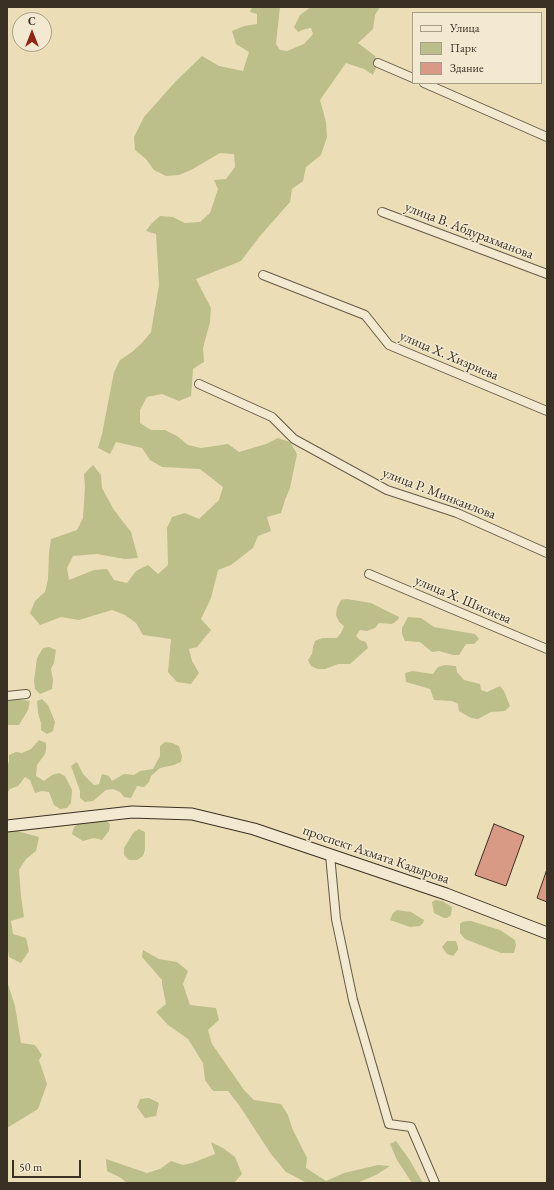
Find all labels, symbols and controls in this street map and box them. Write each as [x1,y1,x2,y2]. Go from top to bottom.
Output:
north arrow [12,12,52,52]
legend [412,12,542,84]
text: С [28,14,36,28]
text: Улица [450,20,480,36]
text: Парк [450,40,477,56]
text: Здание [450,60,484,76]
street label: улица В. Абдурахманова [402,199,536,263]
street label: улица Х. Хизриева [397,328,501,384]
street label: улица Р. Минкаилова [380,465,498,523]
street label: улица Х. Шисиева [412,572,514,628]
street label: проспект Ахмата Кадырова [300,822,452,888]
scale bar [14,1152,83,1178]
text: 50 m [19,1159,42,1175]

